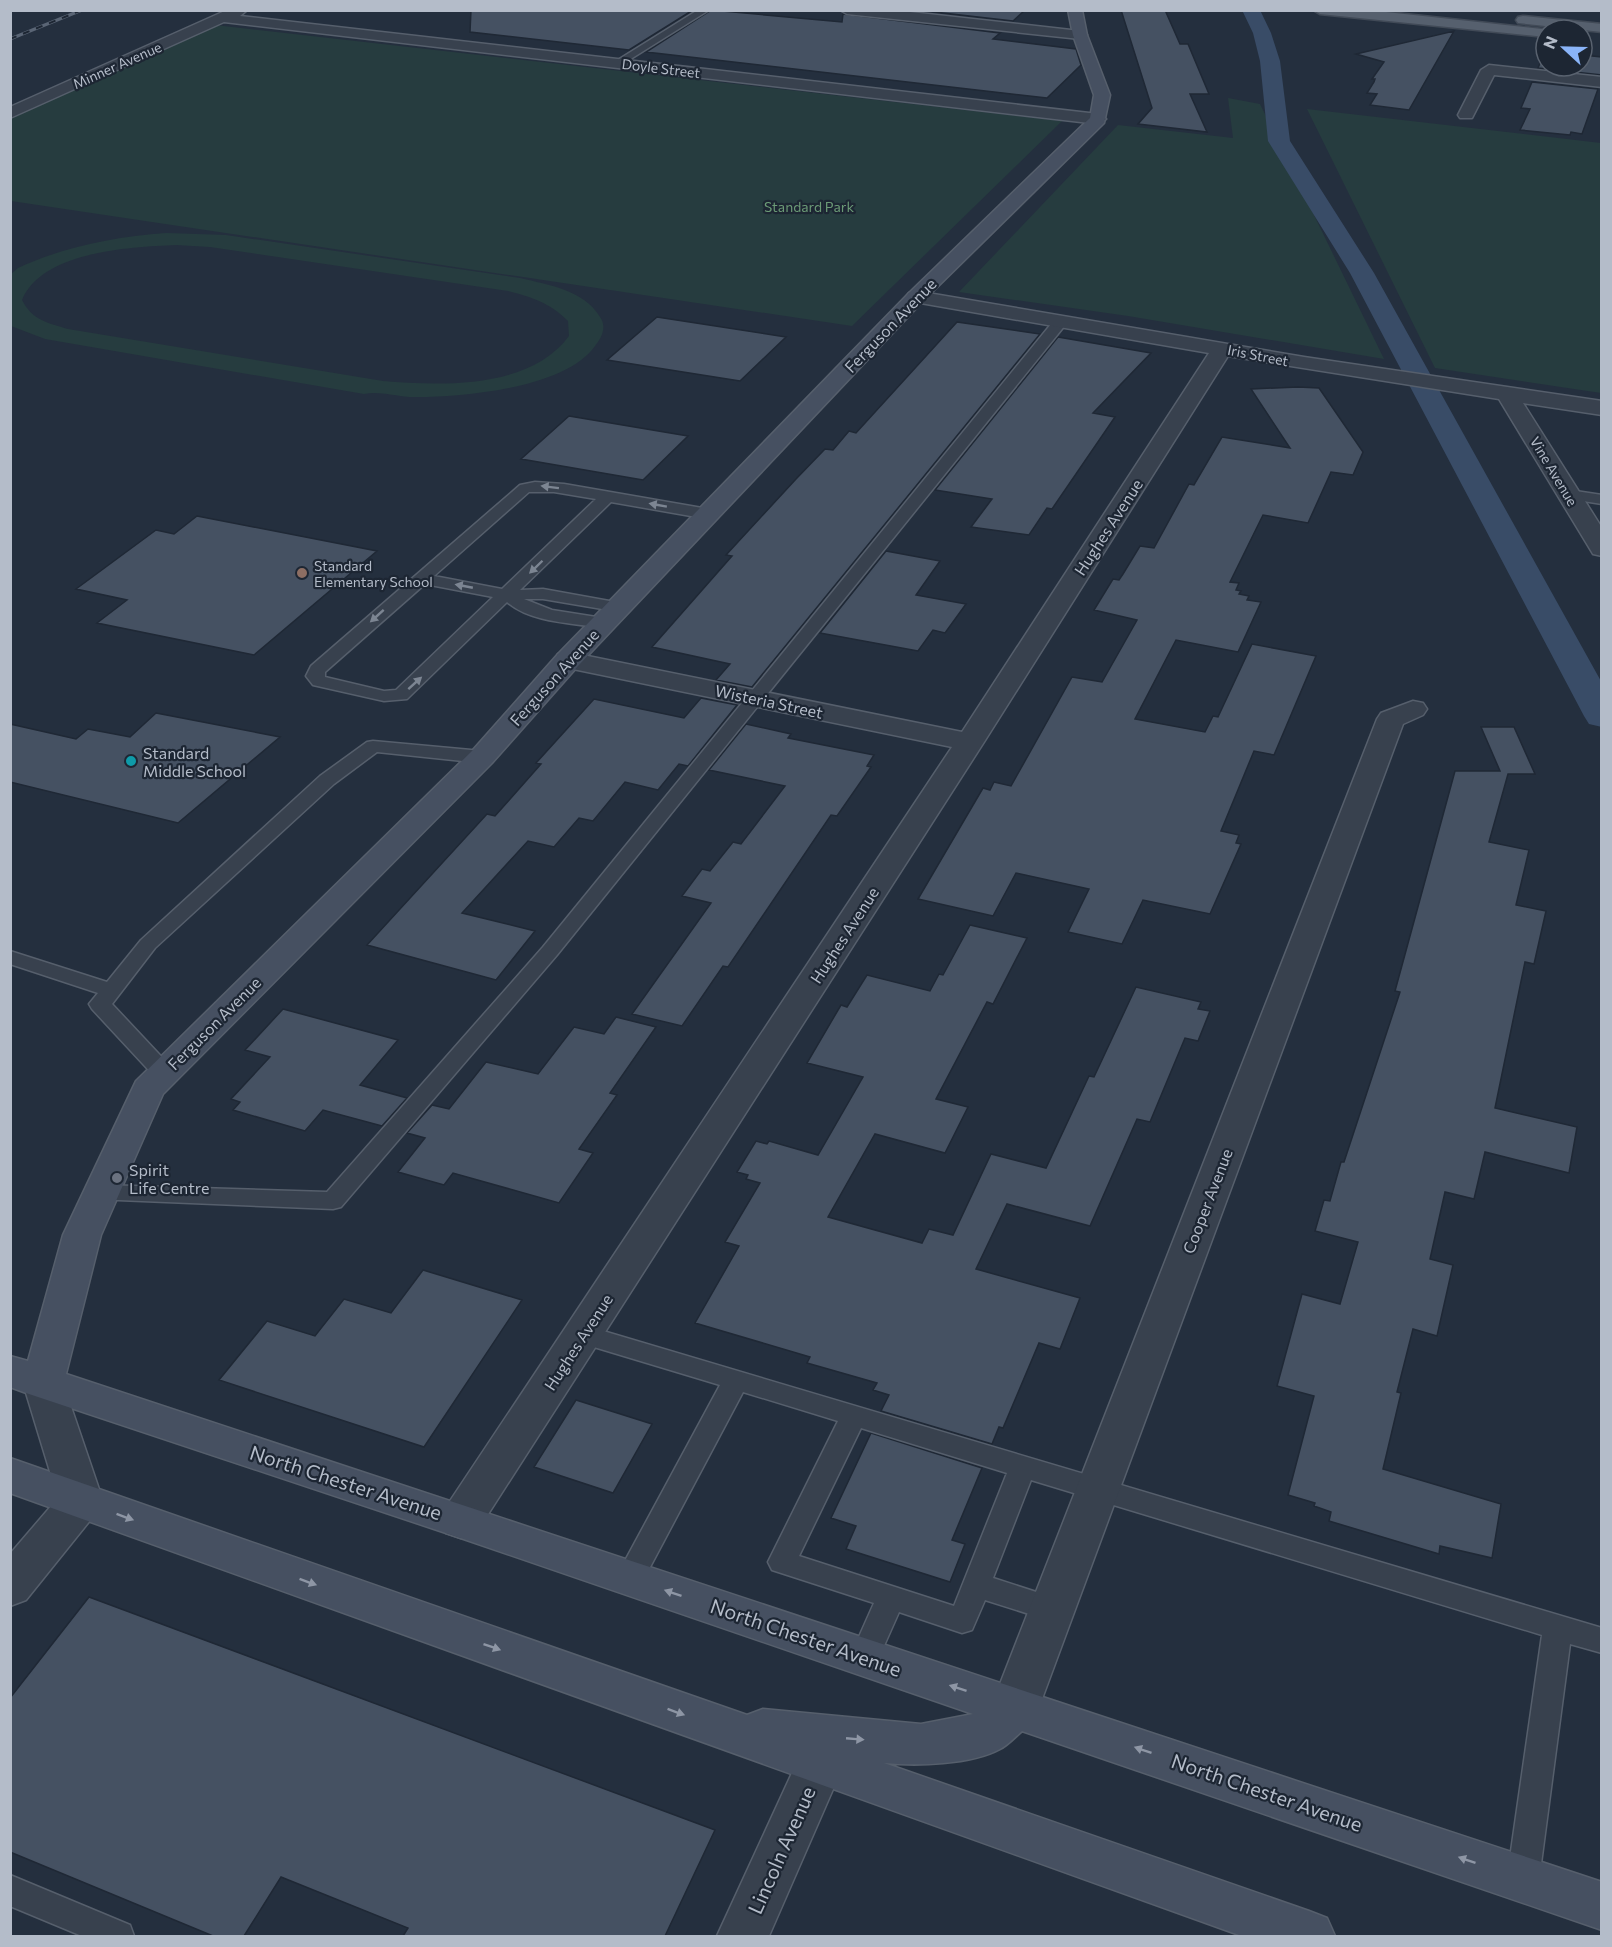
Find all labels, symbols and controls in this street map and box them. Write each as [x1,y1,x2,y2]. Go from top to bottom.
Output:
north arrow [1534,18,1594,78]
text: N [1539,33,1561,51]
street label: Minner Avenue [70,38,164,92]
street label: Doyle Street [621,55,701,81]
park label: Standard Park [764,198,854,215]
street label: Ferguson Avenue [840,274,940,376]
street label: Iris Street [1226,341,1290,369]
street label: Vine Avenue [1527,433,1581,509]
street label: Hughes Avenue [1070,475,1146,579]
one-way arrow [541,482,560,492]
one-way arrow [648,500,667,509]
place label: Standard Elementary School [314,557,433,590]
one-way arrow [530,559,544,573]
marker: Standard Elementary School [295,566,309,580]
one-way arrow [455,581,474,590]
one-way arrow [370,609,385,622]
street label: Ferguson Avenue [506,625,602,729]
one-way arrow [407,677,422,690]
street label: Wisteria Street [713,680,825,722]
place label: Standard Middle School [143,743,246,780]
marker: Standard Middle School [124,754,138,768]
street label: Hughes Avenue [806,883,882,987]
street label: Ferguson Avenue [164,973,264,1073]
street label: Cooper Avenue [1178,1146,1236,1256]
place label: Spirit Life Centre [129,1160,209,1197]
marker: Spirit Life Centre [110,1171,124,1185]
street label: Hughes Avenue [540,1290,616,1394]
street label: North Chester Avenue [247,1440,445,1524]
one-way arrow [116,1512,134,1522]
one-way arrow [299,1577,317,1587]
one-way arrow [664,1587,682,1597]
street label: North Chester Avenue [707,1593,905,1681]
one-way arrow [483,1642,501,1652]
one-way arrow [949,1682,967,1692]
one-way arrow [667,1708,685,1718]
one-way arrow [845,1734,864,1744]
one-way arrow [1134,1745,1152,1754]
street label: North Chester Avenue [1168,1748,1366,1836]
street label: Lincoln Avenue [742,1783,820,1917]
one-way arrow [1458,1854,1476,1864]

